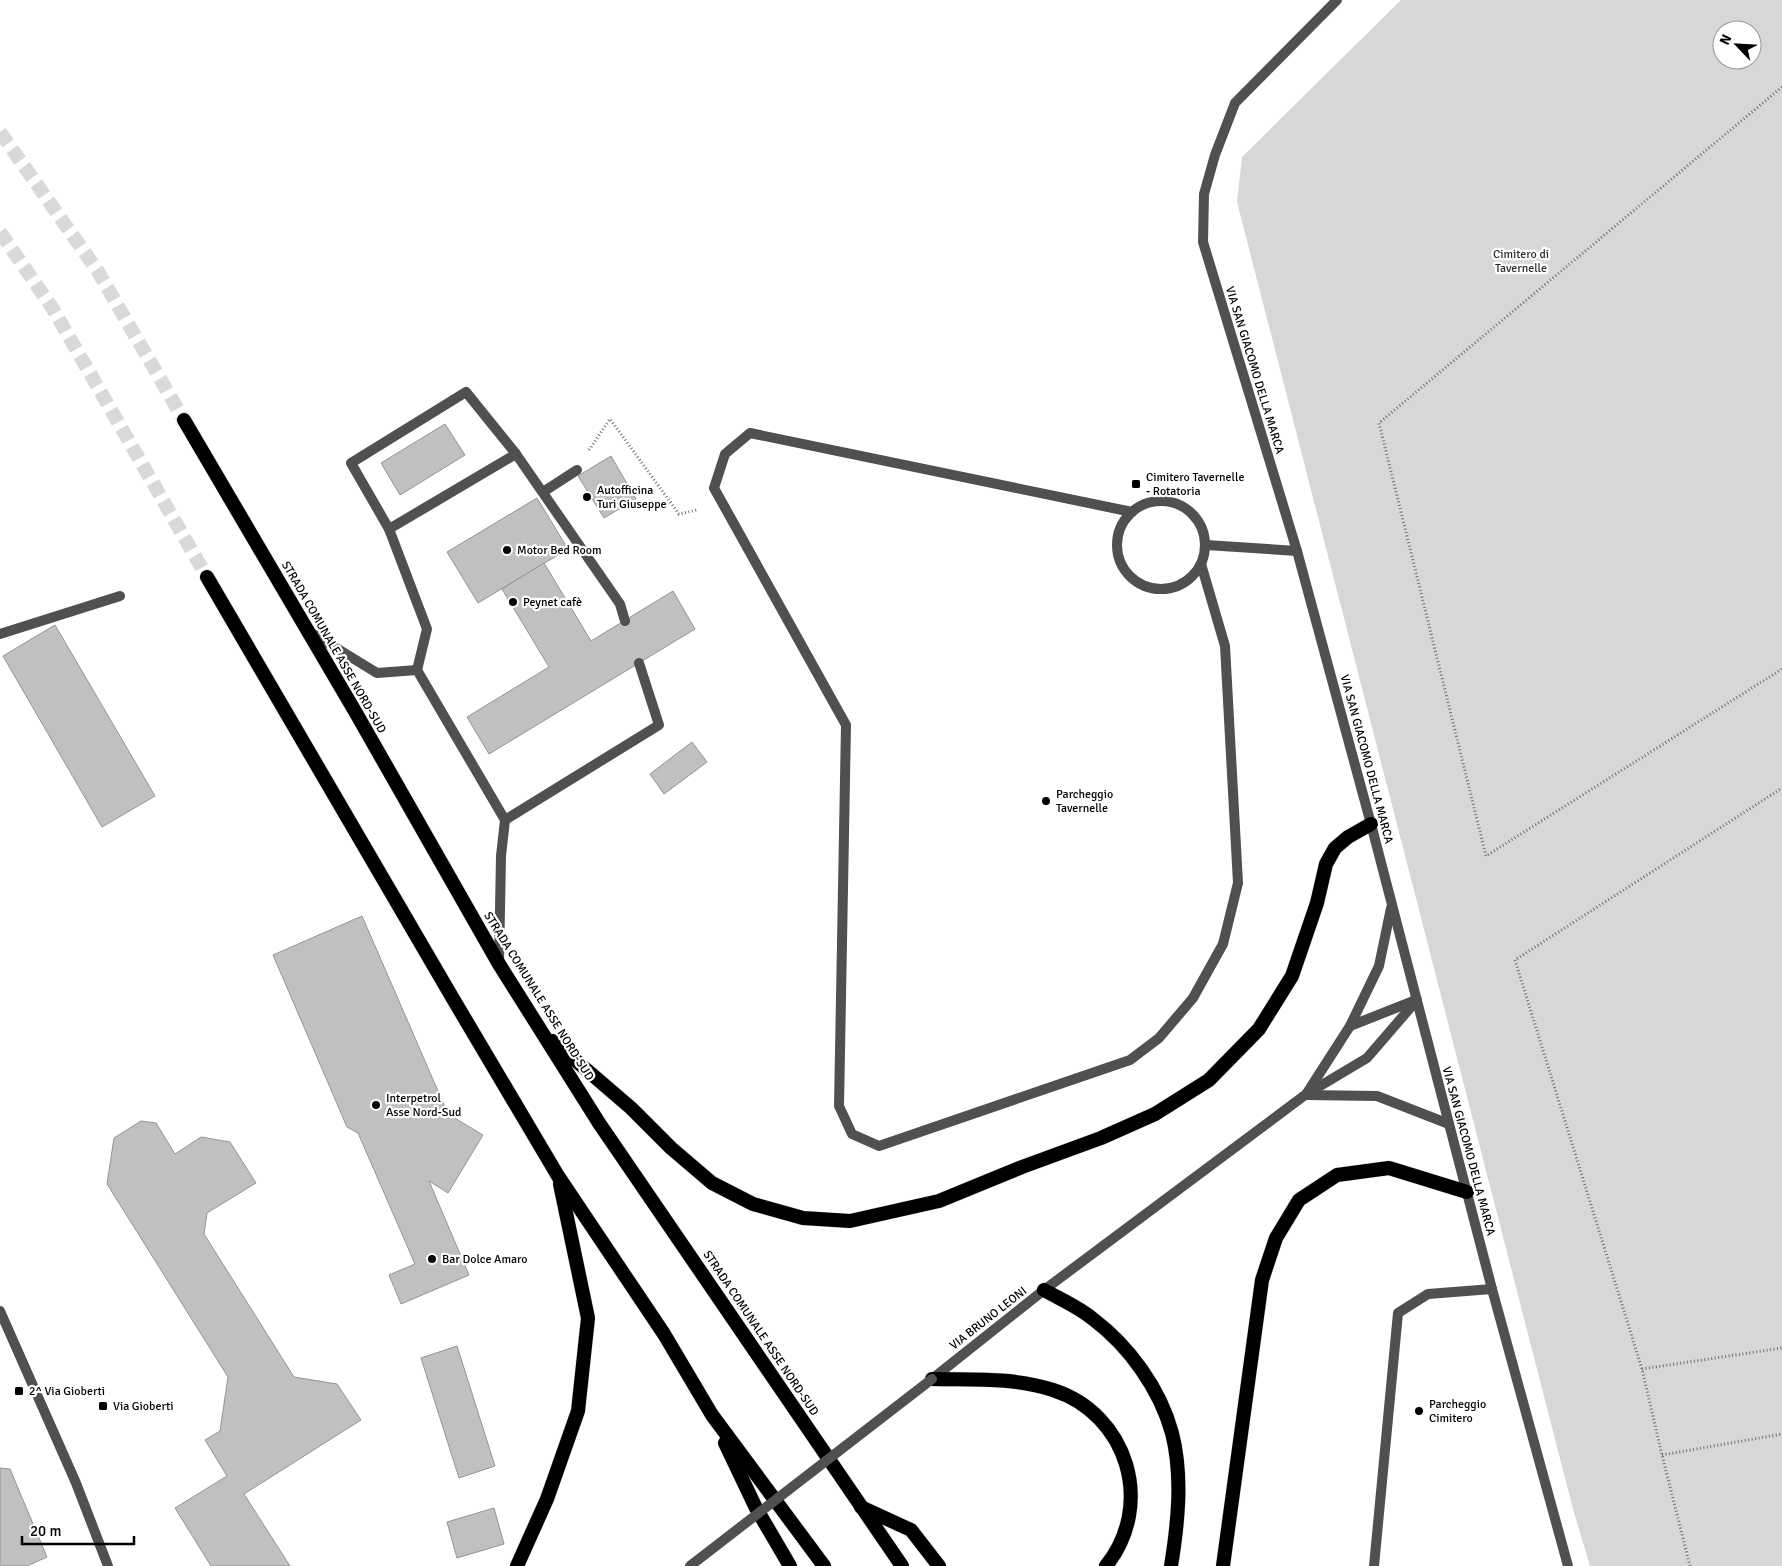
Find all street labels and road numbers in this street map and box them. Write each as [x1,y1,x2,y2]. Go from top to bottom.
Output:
street label: VIA SAN GIACOMO DELLA MARCA [1222,285,1287,456]
street label: STRADA COMUNALE ASSE NORD-SUD [278,559,389,736]
street label: VIA SAN GIACOMO DELLA MARCA [1337,673,1396,846]
street label: STRADA COMUNALE ASSE NORD-SUD [480,909,597,1084]
street label: VIA SAN GIACOMO DELLA MARCA [1439,1065,1498,1238]
street label: STRADA COMUNALE ASSE NORD-SUD [700,1248,822,1419]
street label: VIA BRUNO LEONI [947,1284,1030,1353]

